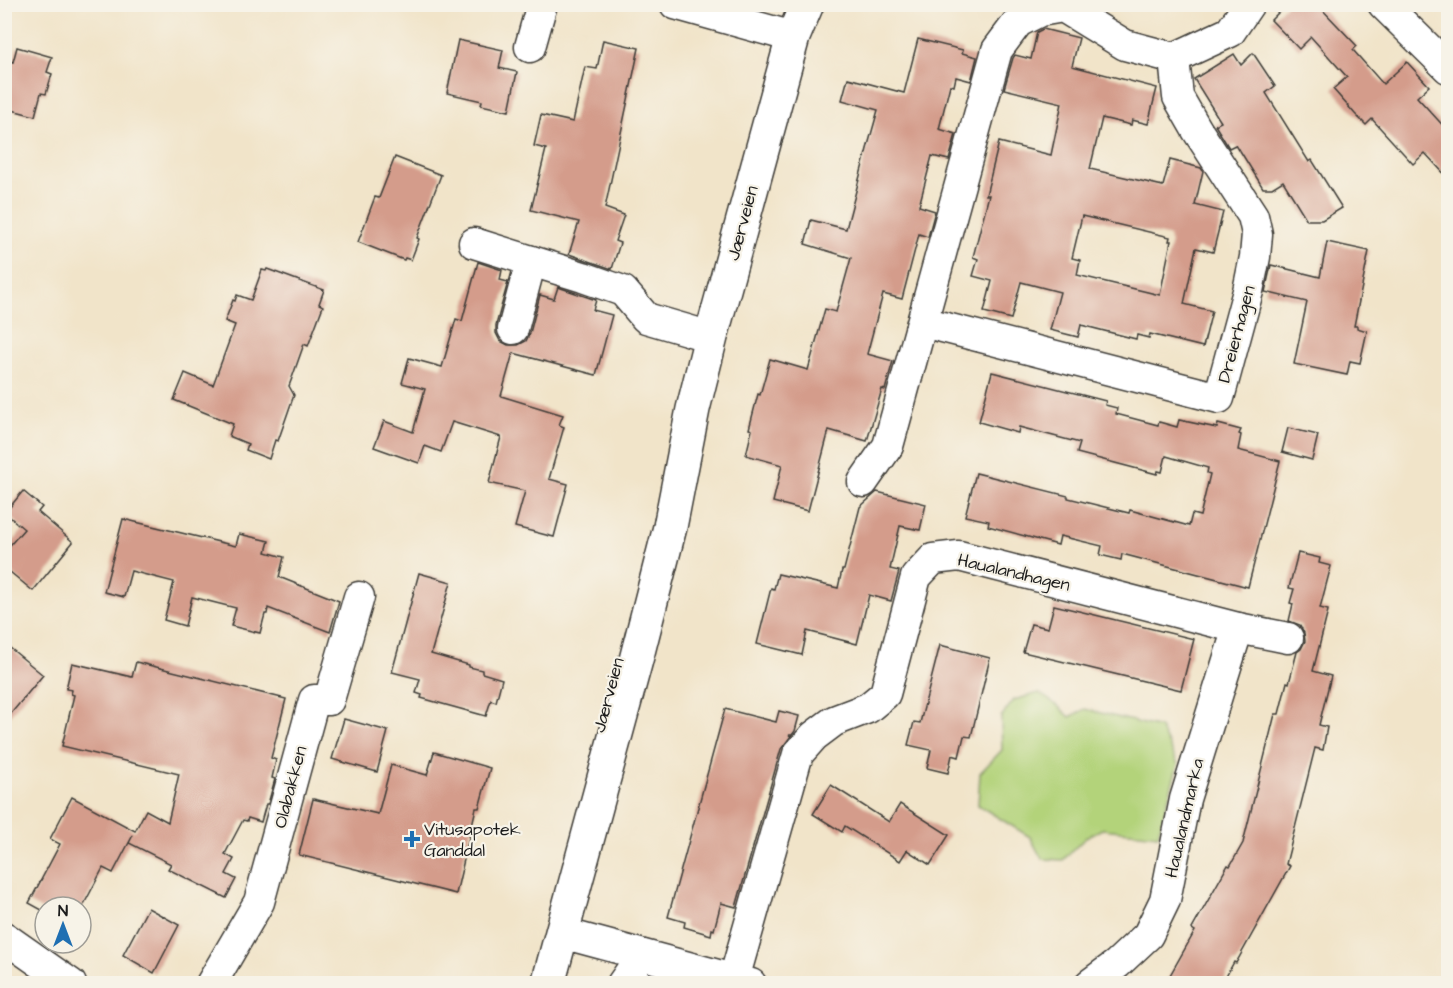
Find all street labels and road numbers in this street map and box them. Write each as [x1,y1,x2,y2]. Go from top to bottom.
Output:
street label: Jærveien [720,183,764,263]
street label: Dreierhagen [1211,283,1262,386]
street label: Haualandhagen [955,547,1073,599]
street label: Jærveien [586,655,630,735]
street label: Olabakken [268,743,313,831]
street label: Haualandmarka [1159,756,1210,880]

